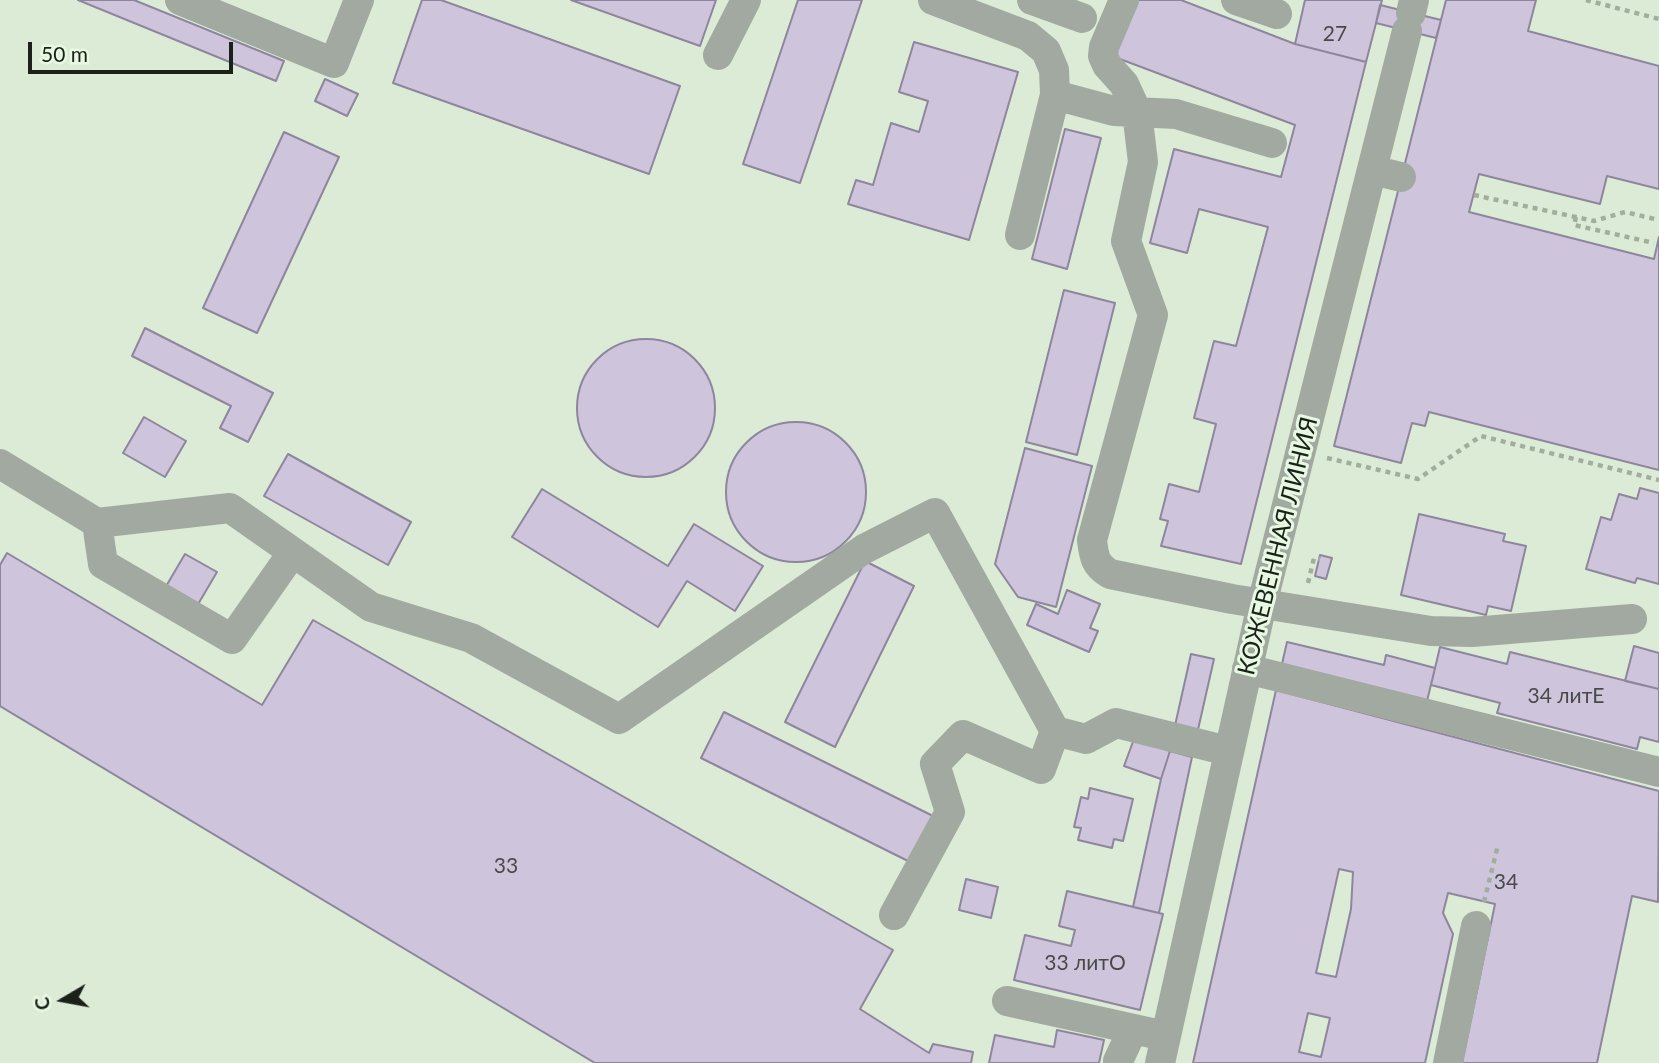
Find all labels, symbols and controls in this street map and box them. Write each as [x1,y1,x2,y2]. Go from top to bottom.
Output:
house number: 27 [1323,21,1347,47]
scale bar [32,28,236,72]
text: 50 m [41,41,88,66]
street label: КОЖЕВЕННАЯ ЛИНИЯ [1232,414,1324,678]
house number: 34 литЕ [1528,683,1604,709]
house number: 33 [494,853,518,879]
house number: 34 [1494,869,1518,895]
house number: 33 литО [1044,950,1126,976]
north arrow [28,965,98,1035]
text: С [29,996,54,1012]

